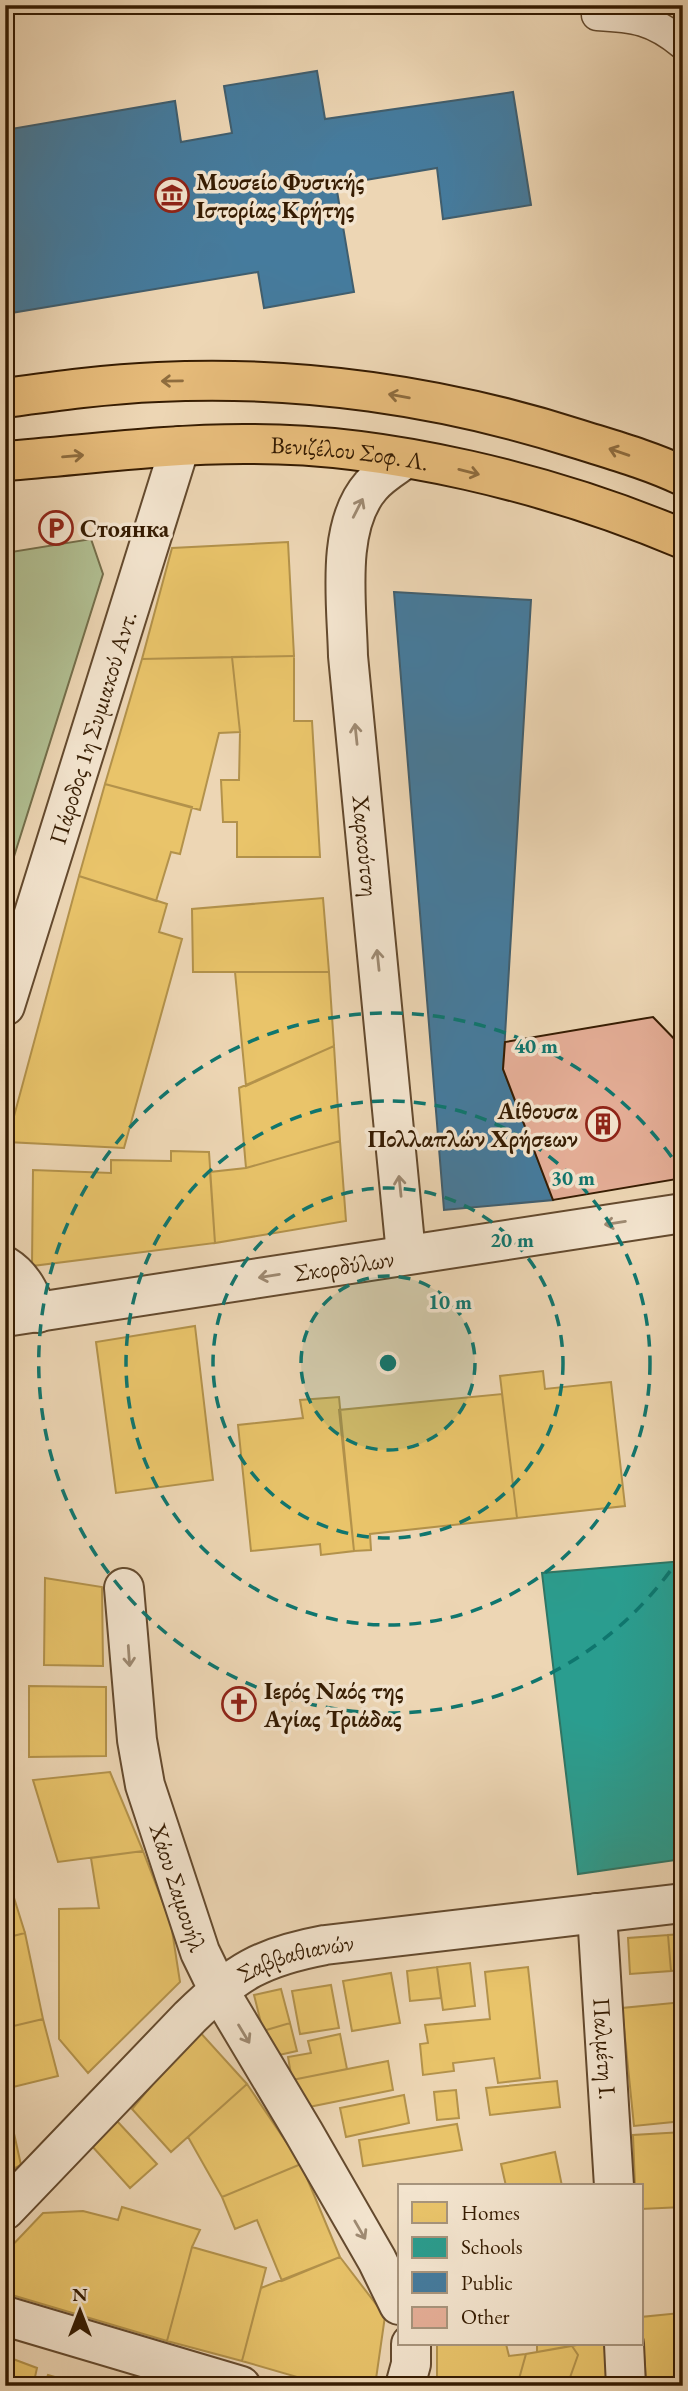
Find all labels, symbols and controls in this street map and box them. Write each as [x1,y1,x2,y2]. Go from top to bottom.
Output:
place label: Μουσείο Φυσικής Ιστορίας Κρήτης [196,166,365,225]
museum icon: Μουσείο Φυσικής Ιστορίας Κρήτης [153,176,191,214]
one-way arrow [161,374,184,388]
one-way arrow [388,389,411,402]
street label: Βενιζέλου Σοφ. Λ. [270,429,432,477]
one-way arrow [608,445,630,457]
one-way arrow [61,449,84,462]
one-way arrow [458,466,480,479]
one-way arrow [352,498,366,519]
parking icon: Стоянка [37,509,75,547]
place label: Стоянка [80,513,170,544]
street label: Πάροδος 1η Συμιακού Αντ. [41,607,143,848]
one-way arrow [349,723,362,745]
street label: Χαρκούτση [346,793,387,898]
one-way arrow [371,949,384,972]
text: 40 m [514,1032,558,1059]
place label: Αίθουσα Πολλαπλών Χρήσεων [368,1095,579,1154]
building icon: Αίθουσα Πολλαπλών Χρήσεων [584,1105,622,1143]
text: 30 m [551,1164,595,1191]
one-way arrow [393,1176,406,1198]
one-way arrow [604,1217,627,1230]
text: 20 m [490,1226,534,1253]
street label: Σκορδύλων [292,1242,396,1288]
one-way arrow [258,1270,281,1283]
text: 10 m [428,1288,472,1315]
centre of rings [376,1351,400,1375]
one-way arrow [123,1644,136,1667]
place label: Ιερός Ναός της Αγίας Τριάδας [263,1675,404,1734]
church icon: Ιερός Ναός της Αγίας Τριάδας [220,1685,258,1723]
street label: Χάου Σαμουήλ [143,1818,214,1956]
street label: Σαββαθιανών [231,1926,355,1989]
street label: Παλμέτη Ι. [587,1997,624,2101]
one-way arrow [238,2023,252,2043]
legend [398,2184,642,2346]
text: Homes [461,2199,520,2226]
one-way arrow [353,2220,367,2240]
text: Schools [461,2233,523,2260]
text: Public [461,2269,513,2296]
north arrow [46,2276,116,2346]
text: N [72,2282,88,2307]
text: Other [461,2303,510,2330]

